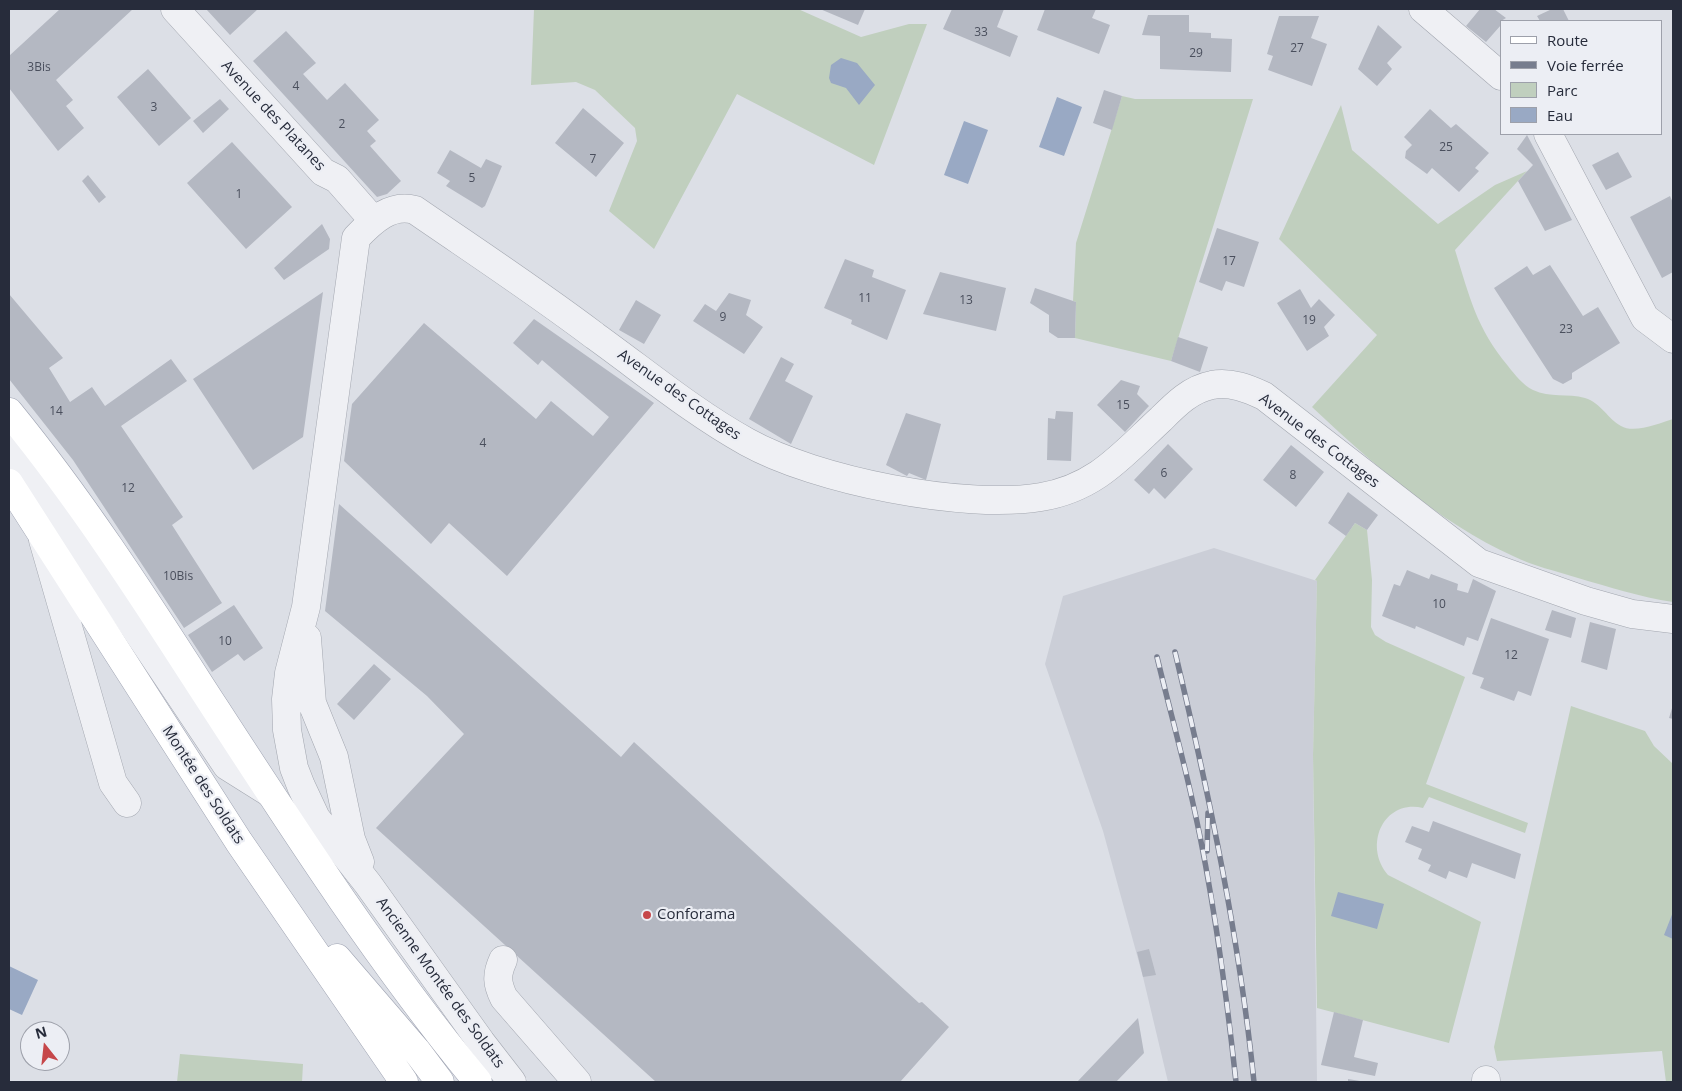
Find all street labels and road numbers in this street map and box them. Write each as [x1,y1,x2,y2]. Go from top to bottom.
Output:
street label: Avenue des Platanes [217,57,329,175]
street label: Avenue des Cottages [614,346,744,444]
street label: Avenue des Cottages [1255,390,1383,492]
street label: Montée des Soldats [158,722,248,848]
street label: Ancienne Montée des Soldats [372,894,508,1072]

